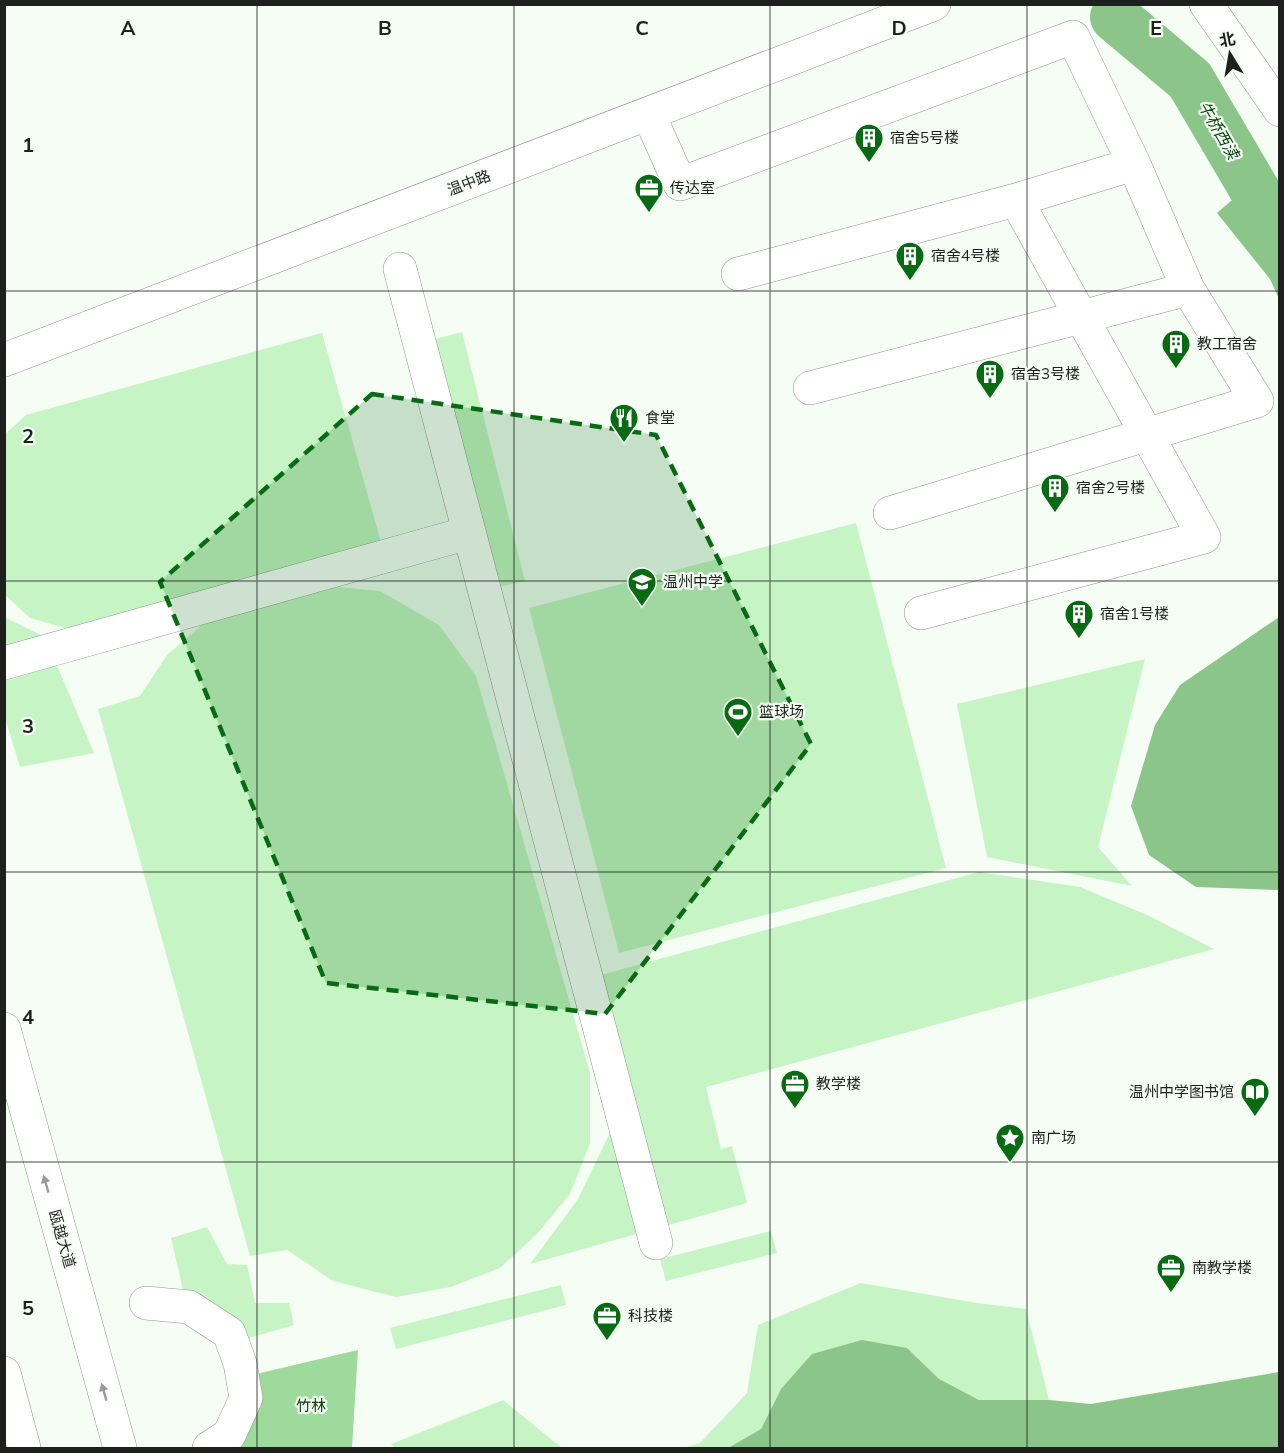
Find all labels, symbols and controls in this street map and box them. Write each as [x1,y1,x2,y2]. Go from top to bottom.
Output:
text: A [121,15,136,40]
text: B [378,15,392,40]
text: C [635,15,649,40]
text: D [891,15,907,40]
text: E [1150,15,1162,40]
north arrow [1200,24,1260,84]
text: 北 [1217,28,1237,51]
water label: 牛桥西渎 [1194,97,1245,164]
building icon: 宿舍5号楼 [853,122,885,164]
place label: 宿舍5号楼 [890,128,959,147]
text: 1 [22,132,34,157]
street label: 温中路 [444,166,493,199]
office icon: 传达室 [633,172,665,214]
place label: 传达室 [670,178,715,197]
building icon: 宿舍4号楼 [894,240,926,282]
place label: 宿舍4号楼 [931,246,1000,265]
building icon: 教工宿舍 [1160,328,1192,370]
place label: 教工宿舍 [1197,334,1257,353]
building icon: 宿舍3号楼 [974,358,1006,400]
place label: 宿舍3号楼 [1011,364,1080,383]
restaurant icon: 食堂 [608,402,640,444]
place label: 食堂 [645,408,675,427]
text: 2 [22,423,34,448]
building icon: 宿舍2号楼 [1039,472,1071,514]
place label: 宿舍2号楼 [1076,478,1145,497]
school or university icon: 温州中学 [626,566,658,608]
place label: 温州中学 [663,572,723,591]
building icon: 宿舍1号楼 [1063,598,1095,640]
place label: 宿舍1号楼 [1100,604,1169,623]
sports icon: 篮球场 [722,696,754,738]
place label: 篮球场 [759,702,804,721]
text: 3 [22,713,34,738]
text: 4 [22,1004,34,1029]
office icon: 教学楼 [779,1068,811,1110]
place label: 教学楼 [816,1074,861,1093]
library icon: 温州中学图书馆 [1239,1076,1271,1118]
place label: 温州中学图书馆 [1129,1082,1234,1101]
place icon: 南广场 [994,1122,1026,1164]
place label: 南广场 [1031,1128,1076,1147]
one-way arrow [41,1175,51,1193]
street label: 瓯越大道 [45,1207,80,1270]
office icon: 南教学楼 [1155,1252,1187,1294]
place label: 南教学楼 [1192,1258,1252,1277]
text: 5 [22,1295,34,1320]
office icon: 科技楼 [591,1300,623,1342]
place label: 科技楼 [628,1306,673,1325]
one-way arrow [99,1383,108,1401]
park label: 竹林 [296,1396,326,1415]

